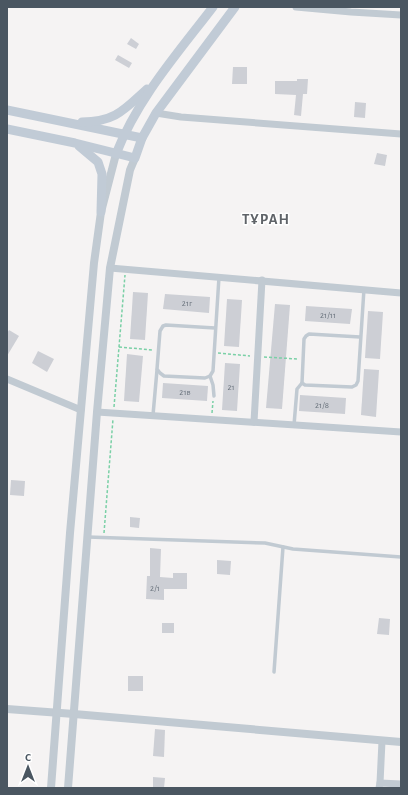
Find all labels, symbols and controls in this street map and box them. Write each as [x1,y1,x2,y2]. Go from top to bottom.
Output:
district label: ТҰРАН [242,212,290,227]
house number: 21г [182,299,193,308]
house number: 21/11 [320,311,336,320]
house number: 21 [227,383,235,392]
house number: 21в [179,388,191,397]
house number: 21/8 [315,401,329,410]
house number: 2/1 [150,584,160,593]
north arrow [8,747,48,787]
text: С [25,752,31,763]

